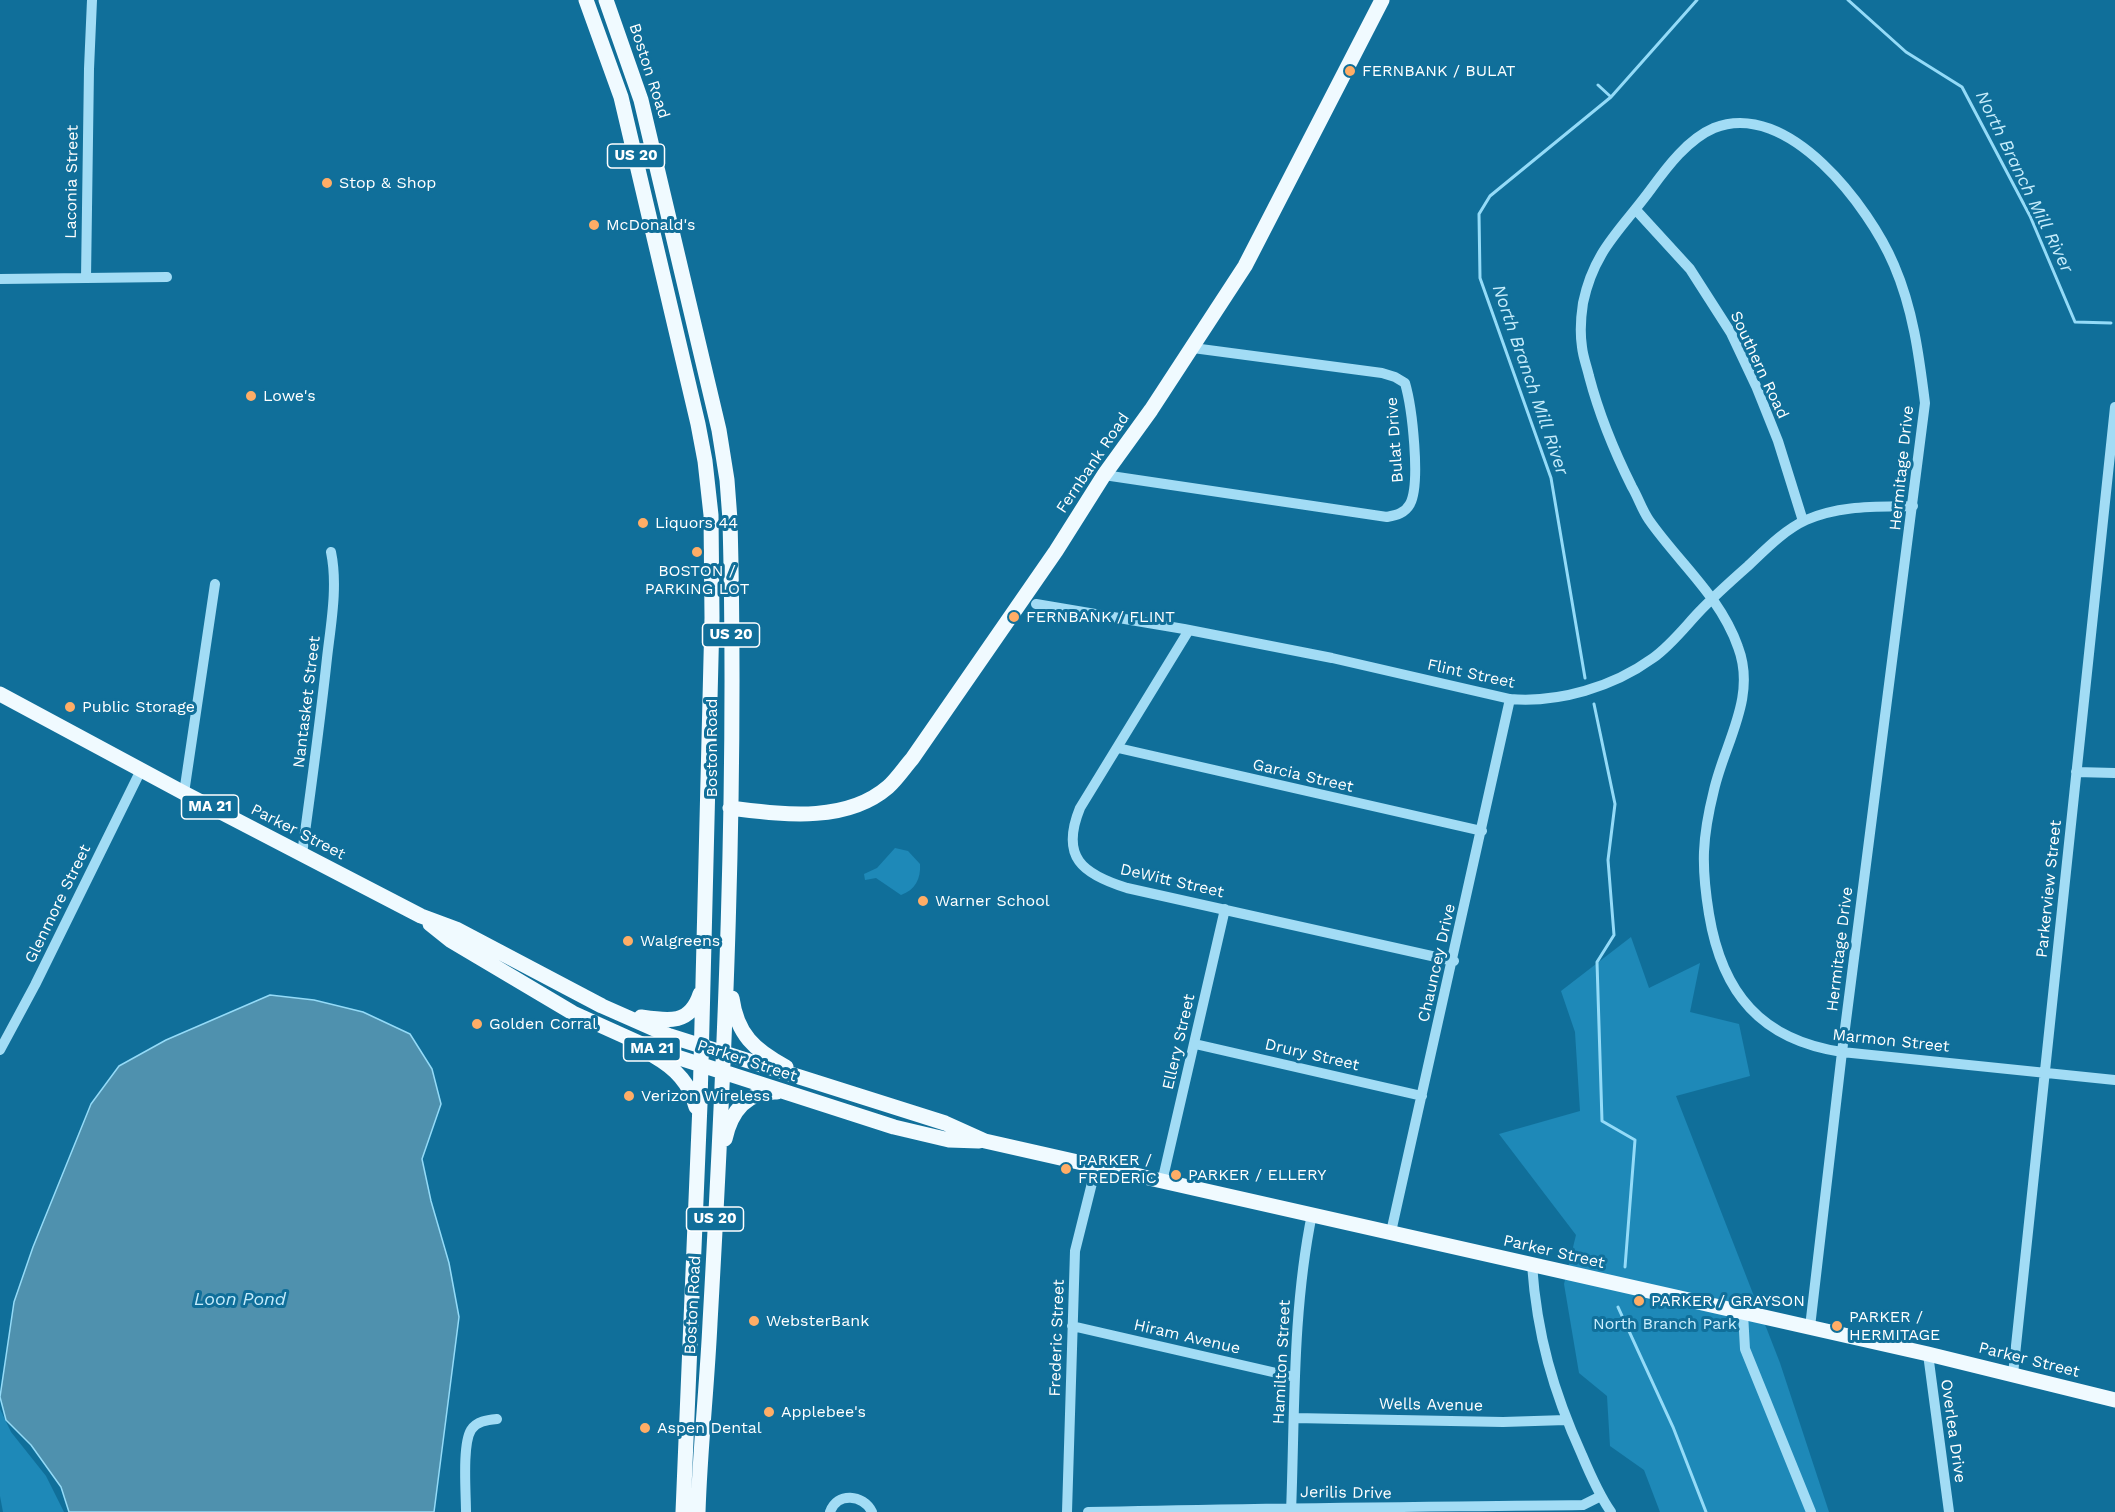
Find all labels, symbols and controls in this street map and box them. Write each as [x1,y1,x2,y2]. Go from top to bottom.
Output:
street label: Boston Road [625,21,673,121]
place label: FERNBANK / BULAT [1362,61,1515,81]
marker: FERNBANK / BULAT [1343,64,1357,78]
water label: North Branch Mill River [1970,87,2078,277]
street label: Laconia Street [61,125,83,239]
road number: US 20 [608,144,664,168]
place label: Stop & Shop [339,173,436,193]
marker: Stop & Shop [320,176,334,190]
place label: McDonald's [606,215,695,235]
marker: McDonald's [587,218,601,232]
water label: North Branch Mill River [1487,282,1573,478]
street label: Southern Road [1726,308,1792,422]
place label: Lowe's [263,386,316,406]
marker: Lowe's [244,389,258,403]
street label: Bulat Drive [1382,396,1408,484]
street label: Hermitage Drive [1886,405,1918,531]
street label: Fernbank Road [1052,409,1134,517]
place label: Liquors 44 [655,513,738,533]
marker: Liquors 44 [636,516,650,530]
marker: BOSTON / PARKING LOT [690,545,704,559]
place label: BOSTON / PARKING LOT [645,561,749,599]
place label: FERNBANK / FLINT [1026,607,1175,627]
marker: FERNBANK / FLINT [1007,610,1021,624]
road number: US 20 [702,623,760,647]
street label: Nantasket Street [289,635,325,769]
street label: Flint Street [1425,655,1517,693]
place label: Public Storage [82,697,195,717]
street label: Boston Road [702,698,722,798]
marker: Public Storage [63,700,77,714]
street label: Garcia Street [1251,755,1355,797]
road number: MA 21 [182,795,238,819]
street label: Parker Street [248,800,348,864]
street label: Parkerview Street [2032,819,2066,959]
street label: Glenmore Street [21,842,95,966]
street label: DeWitt Street [1118,860,1226,902]
street label: Hermitage Drive [1823,885,1857,1013]
place label: Warner School [935,891,1050,911]
marker: Warner School [916,894,930,908]
street label: Chauncey Drive [1414,902,1460,1024]
place label: Walgreens [640,931,720,951]
marker: Walgreens [621,934,635,948]
street label: Ellery Street [1159,992,1199,1092]
place label: Golden Corral [489,1014,597,1034]
marker: Golden Corral [470,1017,484,1031]
street label: Marmon Street [1832,1025,1950,1057]
street label: Drury Street [1263,1035,1361,1075]
street label: Parker Street [695,1036,799,1086]
road number: MA 21 [624,1037,680,1061]
place label: Verizon Wireless [641,1086,770,1106]
marker: Verizon Wireless [622,1089,636,1103]
place label: PARKER / FREDERIC [1078,1150,1157,1188]
marker: PARKER / FREDERIC [1059,1162,1073,1176]
place label: PARKER / ELLERY [1188,1165,1326,1185]
marker: PARKER / ELLERY [1169,1168,1183,1182]
road number: US 20 [686,1207,744,1231]
street label: Parker Street [1501,1231,1607,1273]
street label: Boston Road [681,1255,705,1355]
street label: Frederic Street [1045,1279,1069,1397]
water label: Loon Pond [194,1289,286,1311]
place label: PARKER / GRAYSON [1651,1291,1805,1311]
marker: PARKER / GRAYSON [1632,1294,1646,1308]
street label: Hamilton Street [1269,1299,1295,1425]
place label: PARKER / HERMITAGE [1849,1307,1940,1345]
place label: WebsterBank [766,1311,869,1331]
marker: WebsterBank [747,1314,761,1328]
park label: North Branch Park [1593,1314,1737,1334]
street label: Hiram Avenue [1132,1315,1242,1359]
marker: PARKER / HERMITAGE [1830,1319,1844,1333]
street label: Parker Street [1976,1338,2082,1382]
street label: Overlea Drive [1936,1378,1970,1484]
street label: Wells Avenue [1379,1394,1483,1416]
place label: Applebee's [781,1402,866,1422]
marker: Applebee's [762,1405,776,1419]
place label: Aspen Dental [657,1418,762,1438]
marker: Aspen Dental [638,1421,652,1435]
street label: Jerilis Drive [1300,1483,1392,1503]

